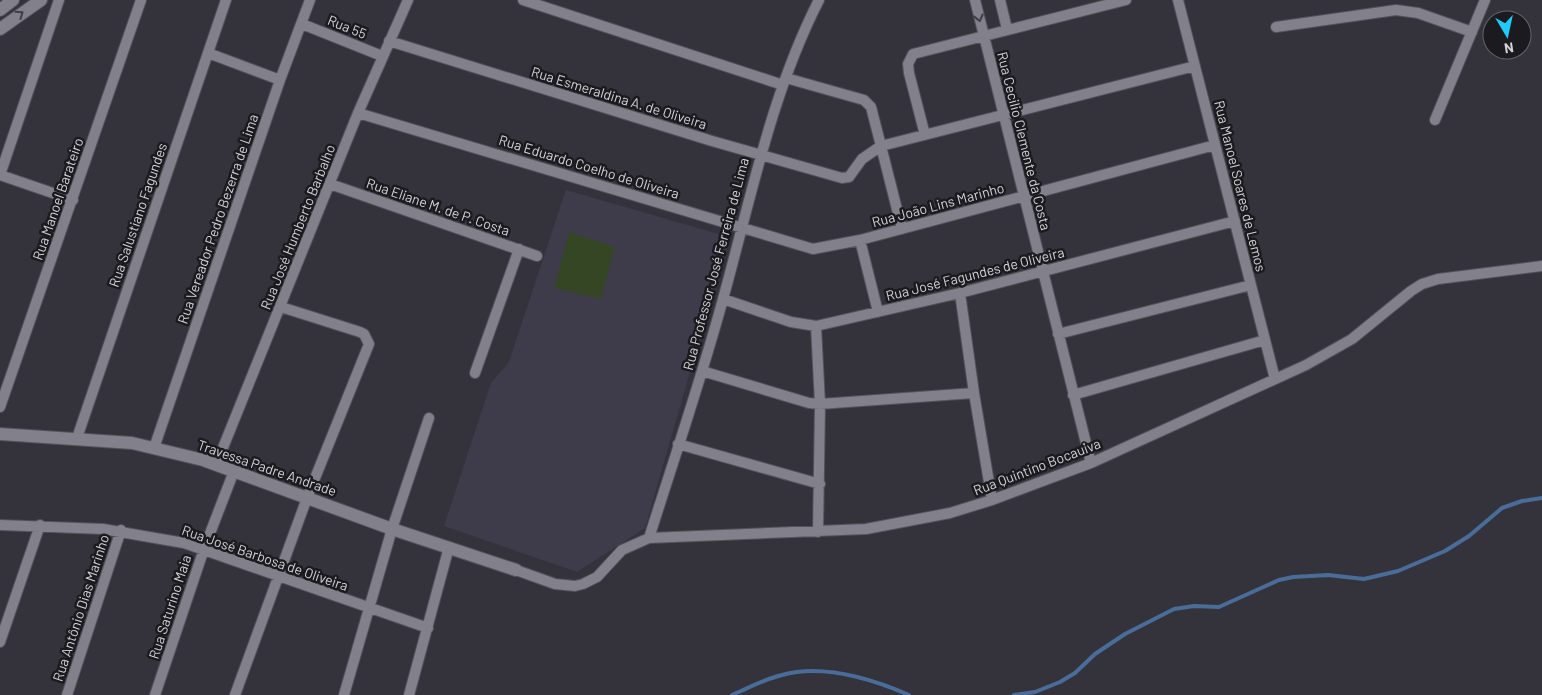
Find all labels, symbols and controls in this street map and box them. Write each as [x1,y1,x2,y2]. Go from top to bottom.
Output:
north arrow [1482,10,1532,60]
one-way arrow [15,11,24,20]
street label: Rua 55 [325,11,369,42]
one-way arrow [973,13,984,22]
text: N [1503,39,1515,57]
street label: Rua Cecilio Clemente da Costa [994,50,1055,232]
street label: Rua Esmeraldina A. de Oliveira [529,63,709,132]
street label: Rua Manoel Soares de Lemos [1211,99,1270,273]
street label: Rua Vereador Pedro Bezerra de Lima [174,112,261,326]
street label: Rua Eduardo Coelho de Oliveira [497,131,681,202]
street label: Rua Manoel Barateiro [29,135,86,262]
street label: Rua Salustiano Fagundes [105,140,170,289]
street label: Rua José Humberto Barbalho [257,142,338,312]
street label: Rua Professor José Ferreira de Lima [679,156,752,372]
street label: Rua Eliane M. de P. Costa [364,174,512,239]
street label: Rua João Lins Marinho [870,179,1006,230]
street label: Rua José Fagundes de Oliveira [884,243,1066,304]
street label: Rua Quintino Bocauiva [971,434,1103,499]
street label: Travessa Padre Andrade [196,436,339,499]
street label: Rua José Barbosa de Oliveira [180,521,350,594]
street label: Rua Antônio Dias Marinho [49,532,112,683]
street label: Rua Saturino Maia [145,553,194,661]

